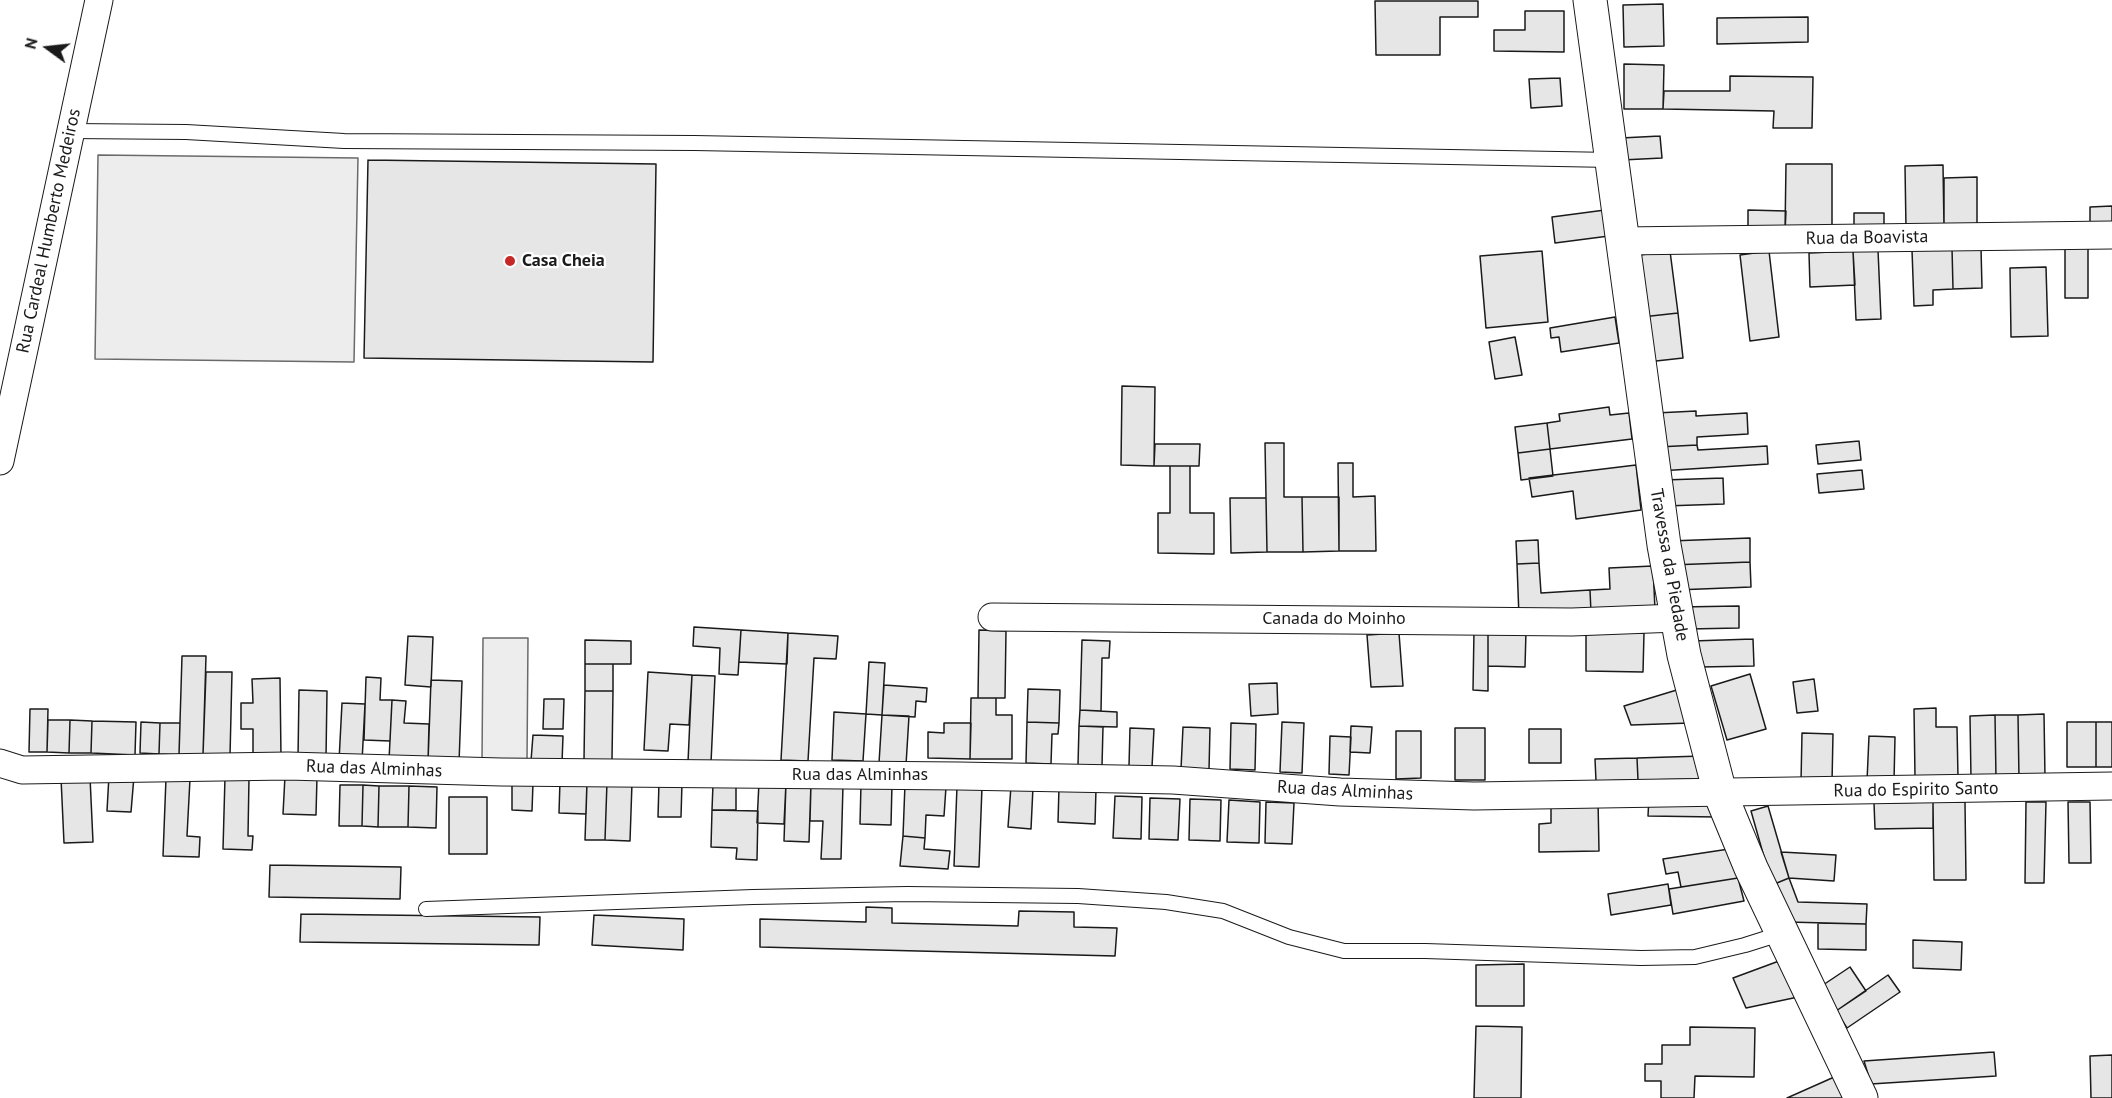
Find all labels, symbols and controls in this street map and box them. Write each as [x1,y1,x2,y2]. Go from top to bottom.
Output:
north arrow [18,18,78,78]
text: N [20,36,42,51]
street label: Rua Cardeal Humberto Medeiros [13,107,85,355]
street label: Rua da Boavista [1806,226,1928,250]
place label: Casa Cheia [522,250,605,272]
marker: Casa Cheia [503,254,517,268]
street label: Travessa da Piedade [1645,487,1693,643]
street label: Canada do Moinho [1262,608,1406,630]
street label: Rua das Alminhas [305,756,443,782]
street label: Rua das Alminhas [792,764,928,786]
street label: Rua das Alminhas [1276,777,1414,805]
street label: Rua do Espirito Santo [1833,778,1999,802]

